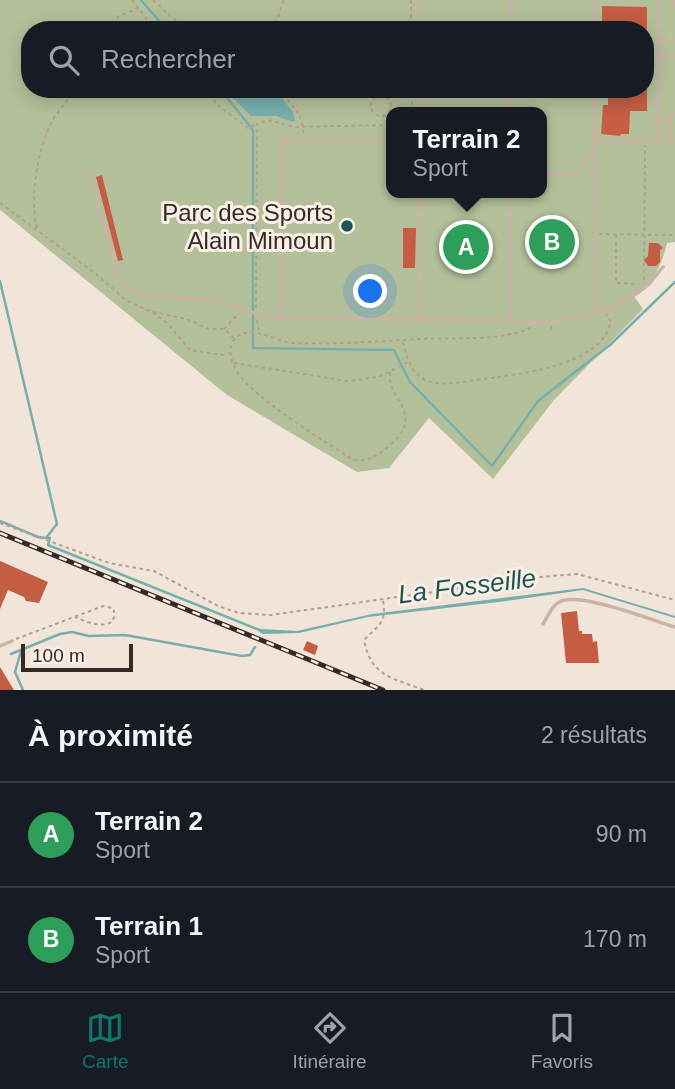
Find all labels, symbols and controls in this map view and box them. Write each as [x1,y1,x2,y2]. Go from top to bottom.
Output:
search box [21,21,654,98]
icon: search [45,41,83,79]
text: Rechercher [101,44,235,74]
popup [386,107,547,198]
text: Terrain 2 [413,124,520,154]
text: Sport [413,155,468,181]
place label: Parc des Sports Alain Mimoun [162,199,333,254]
pin: B [529,216,575,268]
marker: Parc des Sports Alain Mimoun [339,218,355,234]
pin: A [443,221,489,273]
your location [353,274,387,308]
water label: La Fosseille [396,563,538,609]
scale bar [21,641,133,673]
text: 100 m [32,645,85,666]
text: À proximité [28,719,193,752]
text: 2 résultats [541,722,647,748]
text: Terrain 2 [95,806,203,836]
text: A [43,821,59,847]
text: 90 m [596,821,647,847]
text: Sport [95,837,150,863]
text: Terrain 1 [95,911,203,941]
text: B [43,926,59,952]
text: 170 m [583,926,647,952]
text: Sport [95,942,150,968]
tab: Carte [82,1009,129,1073]
tab: Itinéraire [293,1009,367,1073]
tab: Favoris [531,1009,593,1073]

